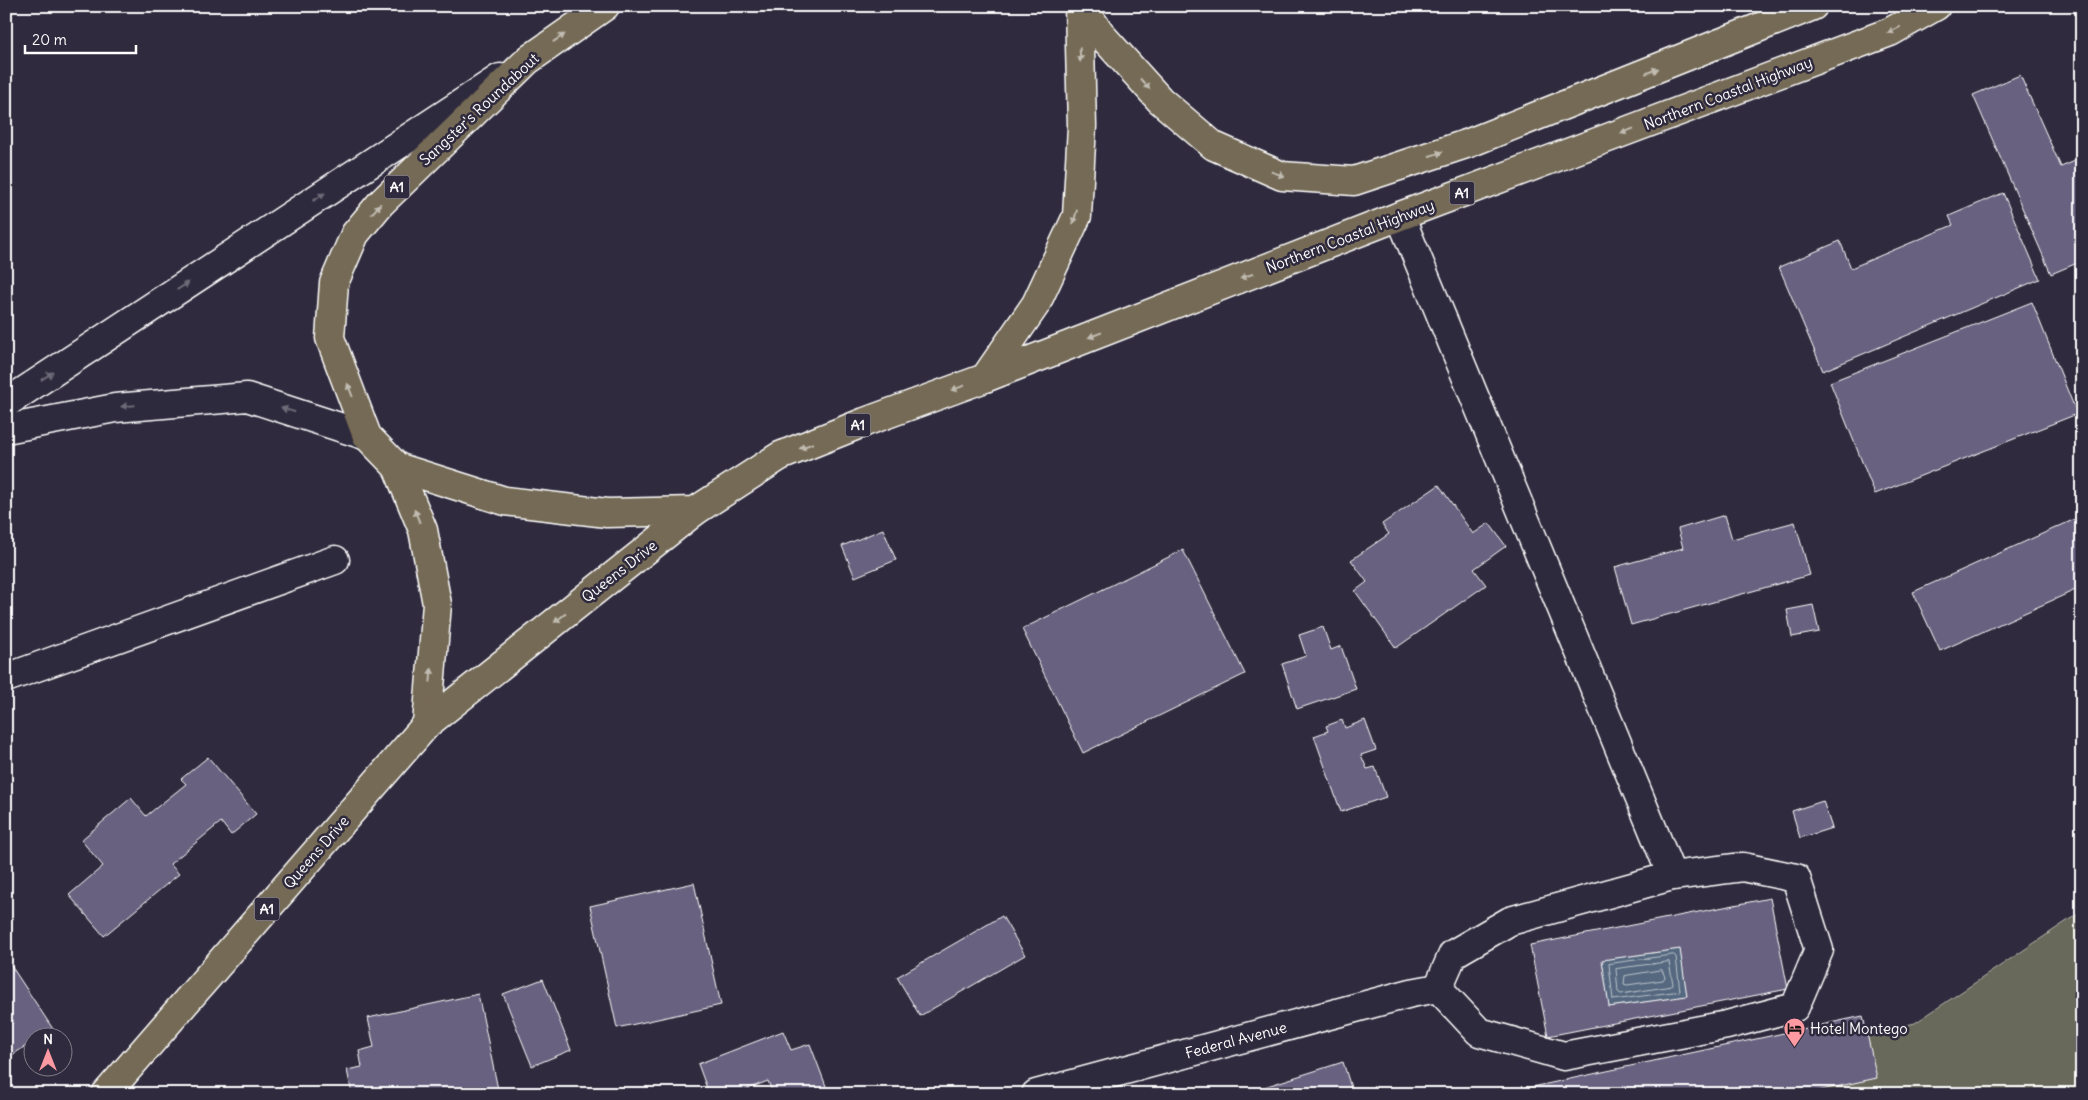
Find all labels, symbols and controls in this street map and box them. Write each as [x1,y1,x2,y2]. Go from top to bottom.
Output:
scale bar [25,22,136,54]
one-way arrow [1887,26,1901,34]
text: 20 m [32,30,67,49]
one-way arrow [552,33,565,43]
one-way arrow [1076,47,1084,63]
street label: Sangster's Roundabout [415,49,543,169]
street label: Northern Coastal Highway [1641,52,1815,134]
one-way arrow [1645,66,1660,74]
one-way arrow [1139,78,1151,90]
one-way arrow [1620,128,1635,135]
one-way arrow [1428,150,1443,157]
one-way arrow [1271,170,1286,178]
road number: A1 [384,176,410,198]
road number: A1 [1450,182,1474,204]
one-way arrow [312,192,325,202]
street label: Northern Coastal Highway [1263,195,1437,277]
one-way arrow [370,203,382,215]
one-way arrow [1071,210,1079,225]
one-way arrow [1239,272,1254,280]
one-way arrow [176,282,189,291]
one-way arrow [1087,331,1102,339]
one-way arrow [40,371,54,381]
one-way arrow [346,382,354,397]
one-way arrow [950,384,965,392]
one-way arrow [119,403,135,411]
one-way arrow [280,406,295,413]
road number: A1 [846,414,870,436]
one-way arrow [799,442,813,450]
one-way arrow [413,508,420,523]
street label: Queens Drive [577,536,661,606]
one-way arrow [554,612,567,623]
one-way arrow [427,667,435,683]
street label: Queens Drive [279,812,353,892]
road number: A1 [254,898,280,921]
hotel icon: Hotel Montego [1782,1016,1806,1047]
street label: Federal Avenue [1183,1017,1289,1063]
place label: Hotel Montego [1810,1019,1908,1038]
north arrow [22,1028,72,1078]
text: N [43,1030,53,1048]

